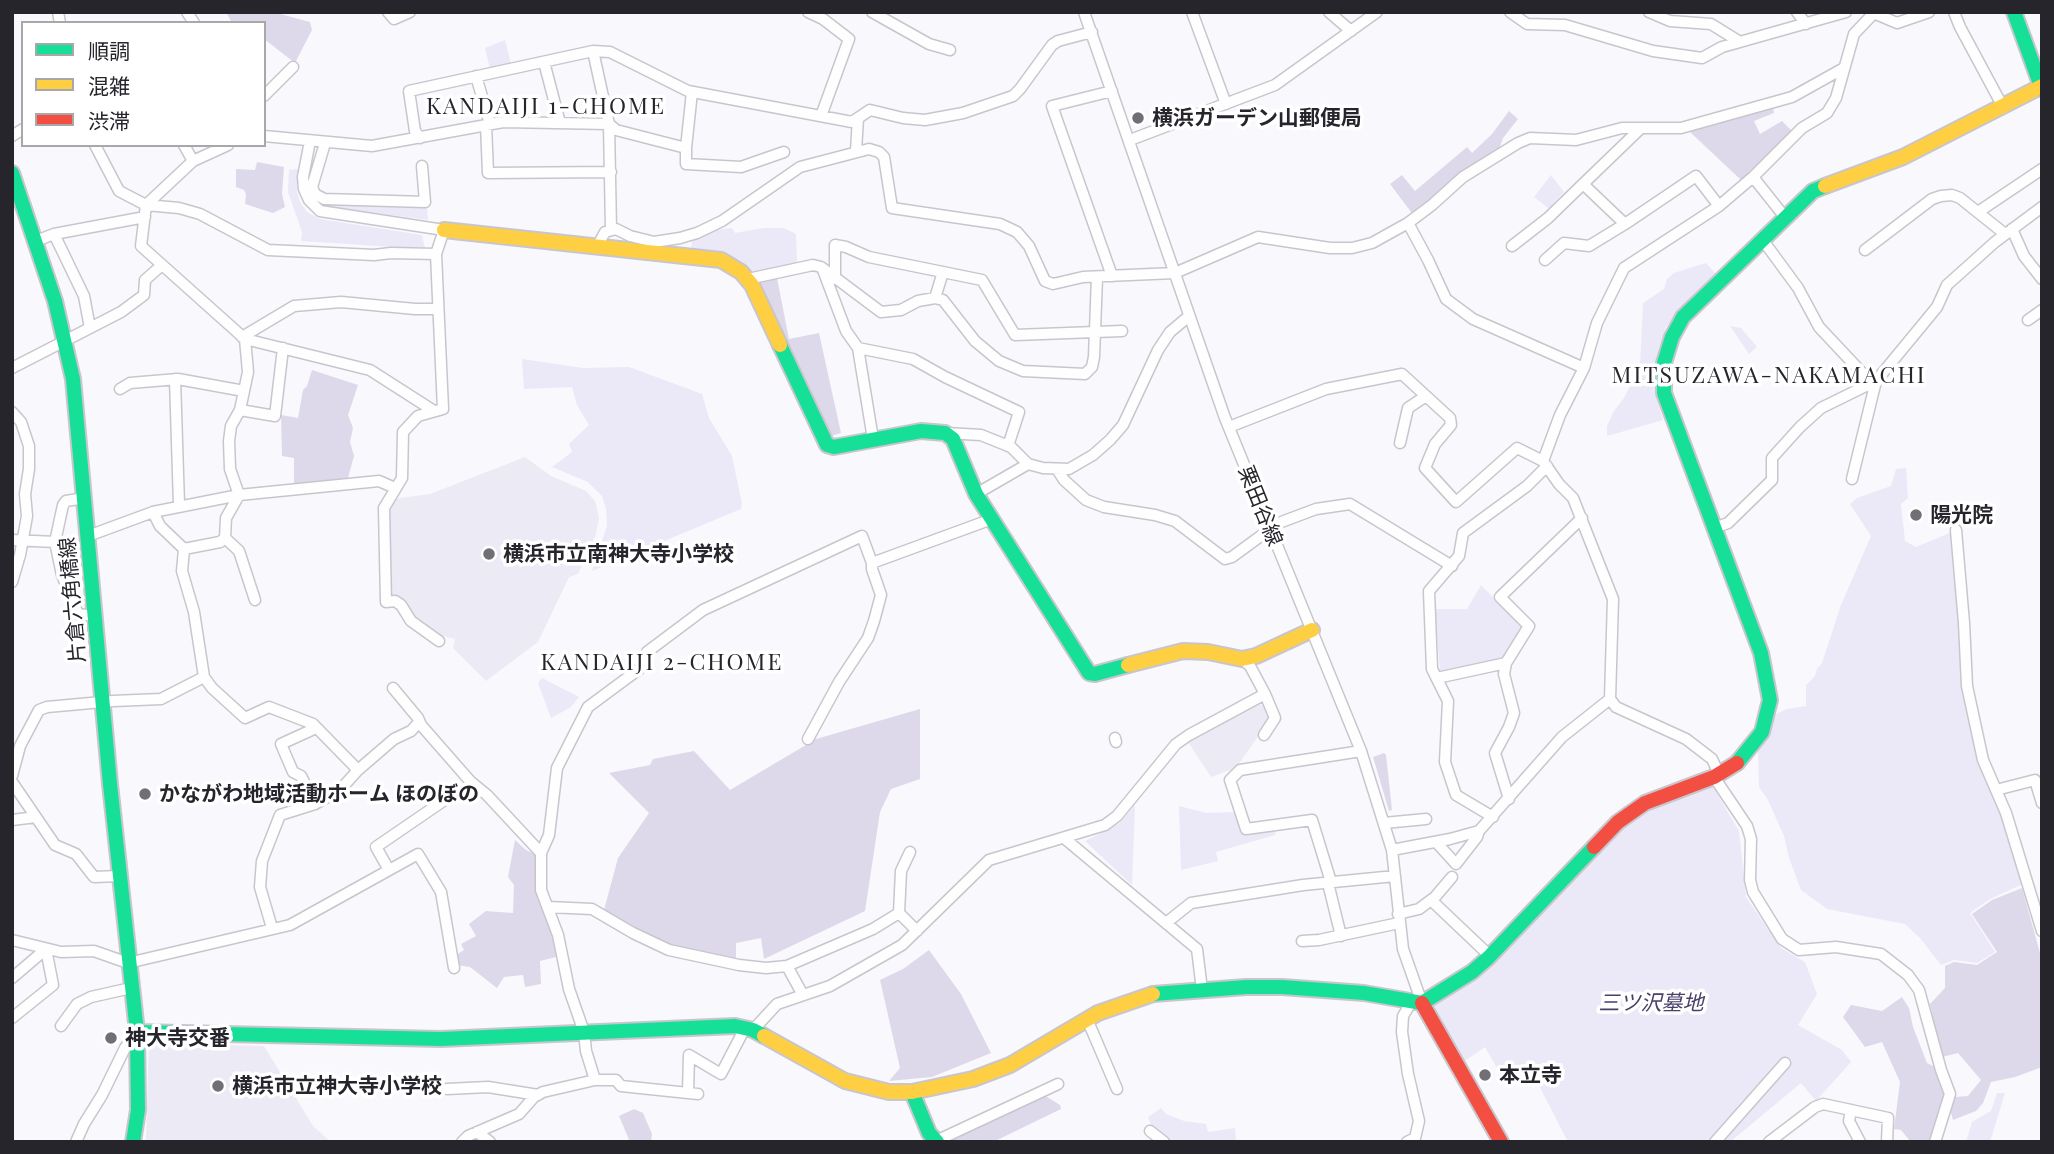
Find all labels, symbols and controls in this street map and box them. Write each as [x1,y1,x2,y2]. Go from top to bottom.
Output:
legend [21,21,266,147]
text: 順調 [88,36,130,64]
text: 混雑 [88,71,130,99]
district label: KANDAIJI 1-CHOME [428,93,664,121]
place label: 横浜ガーデン山郵便局 [1152,105,1362,131]
text: 渋滞 [88,106,130,134]
marker: 横浜ガーデン山郵便局 [1130,110,1146,126]
district label: MITSUZAWA-NAKAMACHI [1614,362,1924,390]
street label: 栗田谷線 [1233,462,1287,550]
place label: 陽光院 [1930,502,1993,528]
marker: 陽光院 [1908,507,1924,523]
street label: 片倉六角橋線 [55,536,91,664]
place label: 横浜市立南神大寺小学校 [503,541,734,567]
marker: 横浜市立南神大寺小学校 [481,546,497,562]
district label: KANDAIJI 2-CHOME [543,649,781,677]
place label: かながわ地域活動ホーム ほのぼの [159,781,479,807]
marker: かながわ地域活動ホーム ほのぼの [137,786,153,802]
park label: 三ツ沢墓地 [1599,990,1703,1016]
place label: 神大寺交番 [125,1025,230,1051]
marker: 神大寺交番 [103,1030,119,1046]
place label: 本立寺 [1499,1062,1562,1088]
marker: 本立寺 [1477,1067,1493,1083]
place label: 横浜市立神大寺小学校 [232,1073,442,1099]
marker: 横浜市立神大寺小学校 [210,1078,226,1094]

